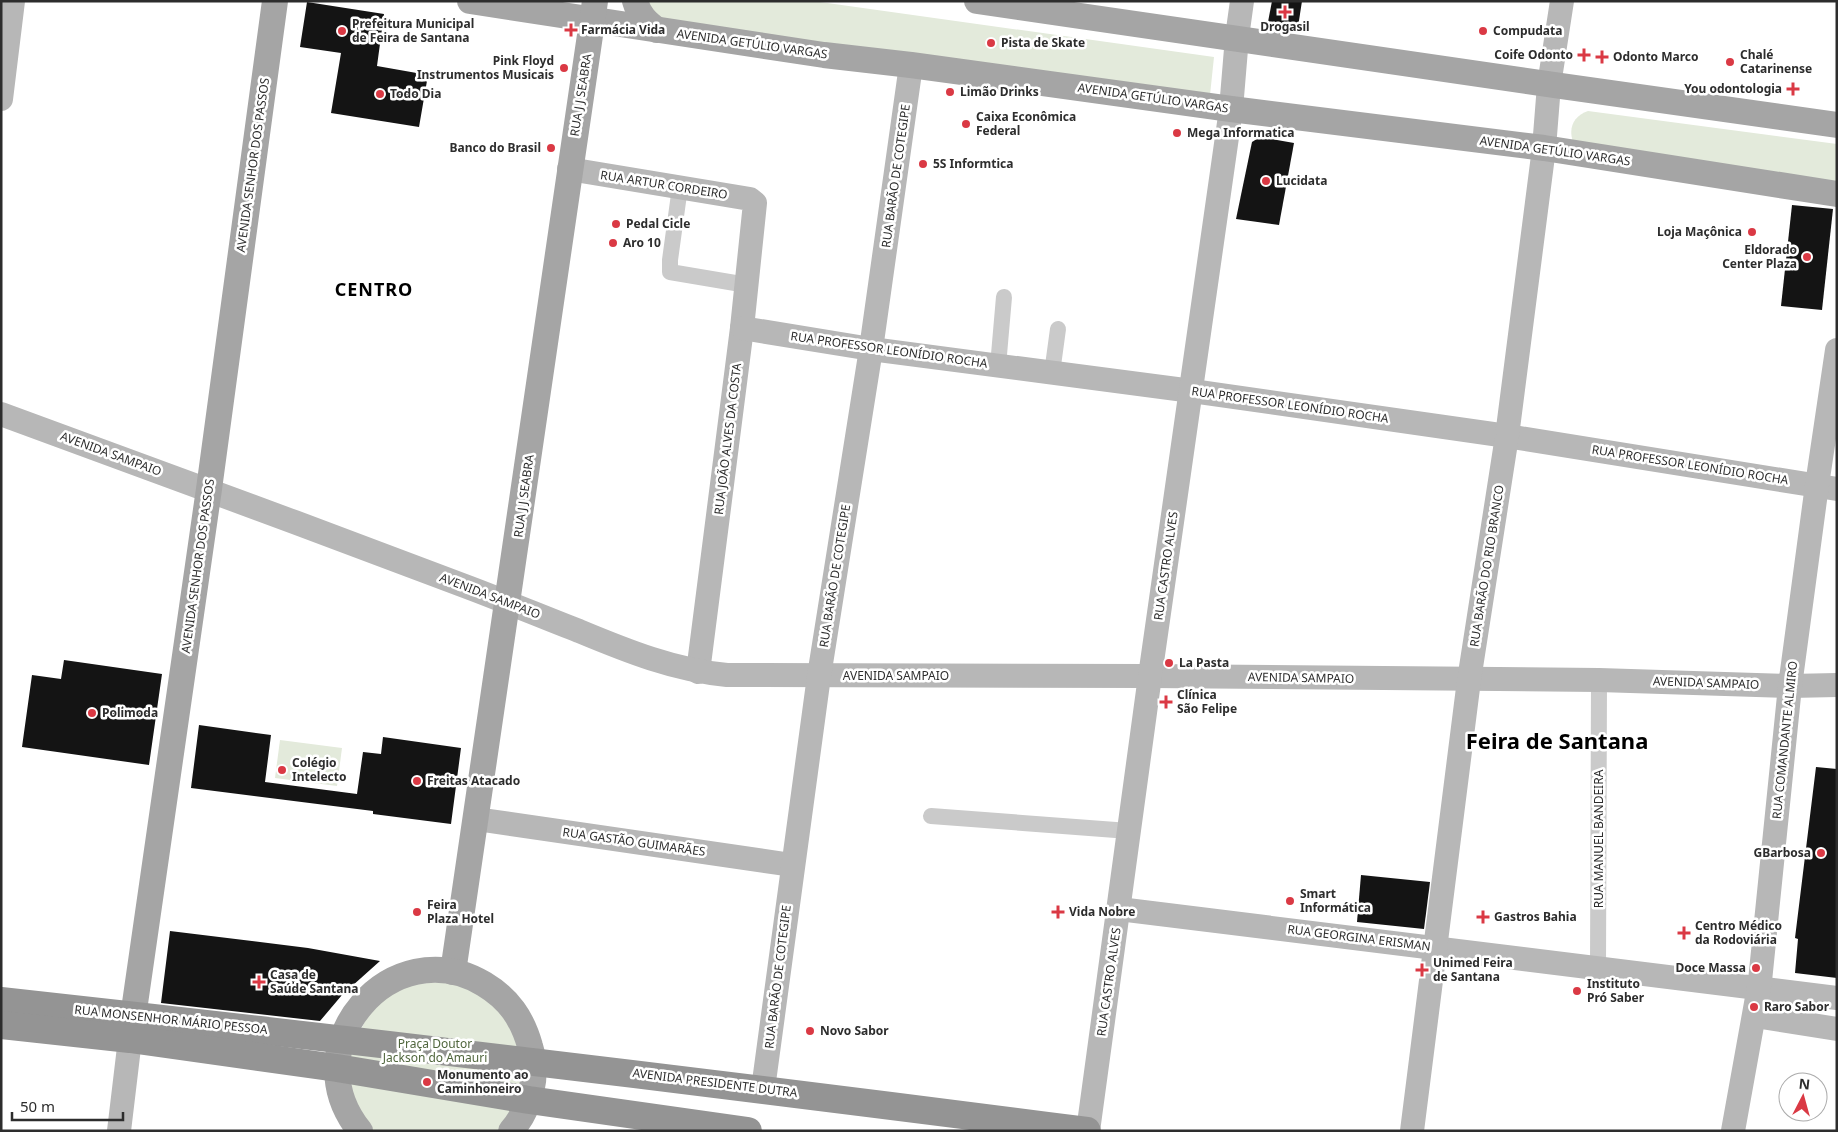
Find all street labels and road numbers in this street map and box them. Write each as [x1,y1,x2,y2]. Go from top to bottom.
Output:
street label: AVENIDA GETÚLIO VARGAS [676,25,829,63]
street label: RUA J J SEABRA [566,52,595,138]
street label: AVENIDA SENHOR DOS PASSOS [232,76,273,253]
street label: AVENIDA GETÚLIO VARGAS [1077,79,1230,117]
street label: RUA BARÃO DE COTEGIPE [877,103,914,249]
street label: AVENIDA GETÚLIO VARGAS [1479,132,1632,170]
street label: RUA ARTUR CORDEIRO [599,166,729,203]
street label: RUA PROFESSOR LEONÍDIO ROCHA [789,327,989,372]
street label: RUA JOÃO ALVES DA COSTA [710,362,745,516]
street label: RUA PROFESSOR LEONÍDIO ROCHA [1190,382,1390,427]
street label: AVENIDA SAMPAIO [58,427,164,480]
street label: RUA PROFESSOR LEONÍDIO ROCHA [1591,441,1790,489]
street label: RUA J J SEABRA [509,453,538,538]
street label: AVENIDA SENHOR DOS PASSOS [177,477,218,654]
street label: RUA BARÃO DO RIO BRANCO [1465,484,1508,648]
street label: RUA BARÃO DE COTEGIPE [815,503,854,649]
street label: RUA CASTRO ALVES [1149,510,1182,621]
street label: AVENIDA SAMPAIO [437,569,543,623]
street label: RUA COMANDANTE ALMIRO [1768,660,1801,820]
street label: AVENIDA SAMPAIO [843,667,949,684]
street label: AVENIDA SAMPAIO [1248,668,1354,687]
street label: AVENIDA SAMPAIO [1653,672,1760,693]
street label: RUA MANUEL BANDEIRA [1590,769,1607,908]
street label: RUA GASTÃO GUIMARÃES [562,823,707,860]
street label: RUA BARÃO DE COTEGIPE [760,904,795,1050]
street label: RUA GEORGINA ERISMAN [1286,920,1432,955]
street label: RUA CASTRO ALVES [1092,926,1125,1037]
street label: RUA MONSENHOR MÁRIO PESSOA [74,1001,269,1038]
street label: AVENIDA PRESIDENTE DUTRA [632,1064,799,1101]

